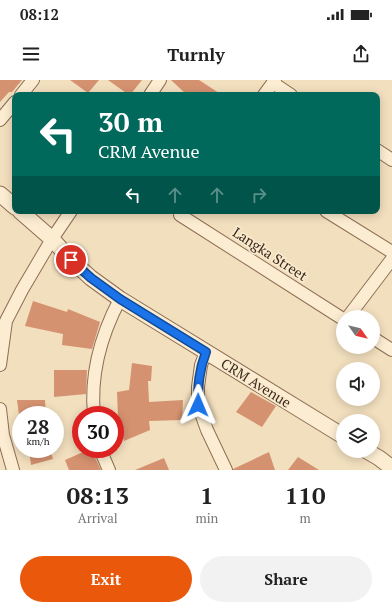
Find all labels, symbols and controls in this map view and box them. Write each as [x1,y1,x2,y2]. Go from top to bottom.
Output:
text: 08:12 [20,4,59,24]
text: Turnly [167,42,225,66]
icon: menu [20,43,42,65]
icon: share [350,43,372,65]
text: 30 m [98,103,163,140]
icon: left [32,108,84,160]
text: CRM Avenue [98,139,200,163]
icon: left [122,184,144,206]
icon: ahead [164,184,186,206]
icon: ahead [206,184,228,206]
icon: right [248,184,270,206]
street label: Langka Street [229,222,312,285]
pin [54,243,88,277]
icon: arrive [60,249,82,271]
north arrow [336,310,380,354]
map controls [336,310,380,458]
street label: CRM Avenue [218,354,295,412]
button: sound [336,362,380,406]
position arrow [177,384,219,426]
speed limit sign: 30 [72,406,124,458]
text: 28 [27,413,49,440]
button: layers [336,414,380,458]
text: km/h [26,435,50,448]
text: 08:13 [66,479,129,511]
text: 1 [200,479,214,511]
text: 110 [285,479,325,511]
text: Arrival [78,509,118,527]
text: min [195,509,218,527]
text: m [300,509,311,527]
button: Exit [20,556,192,602]
button: Share [200,556,372,602]

